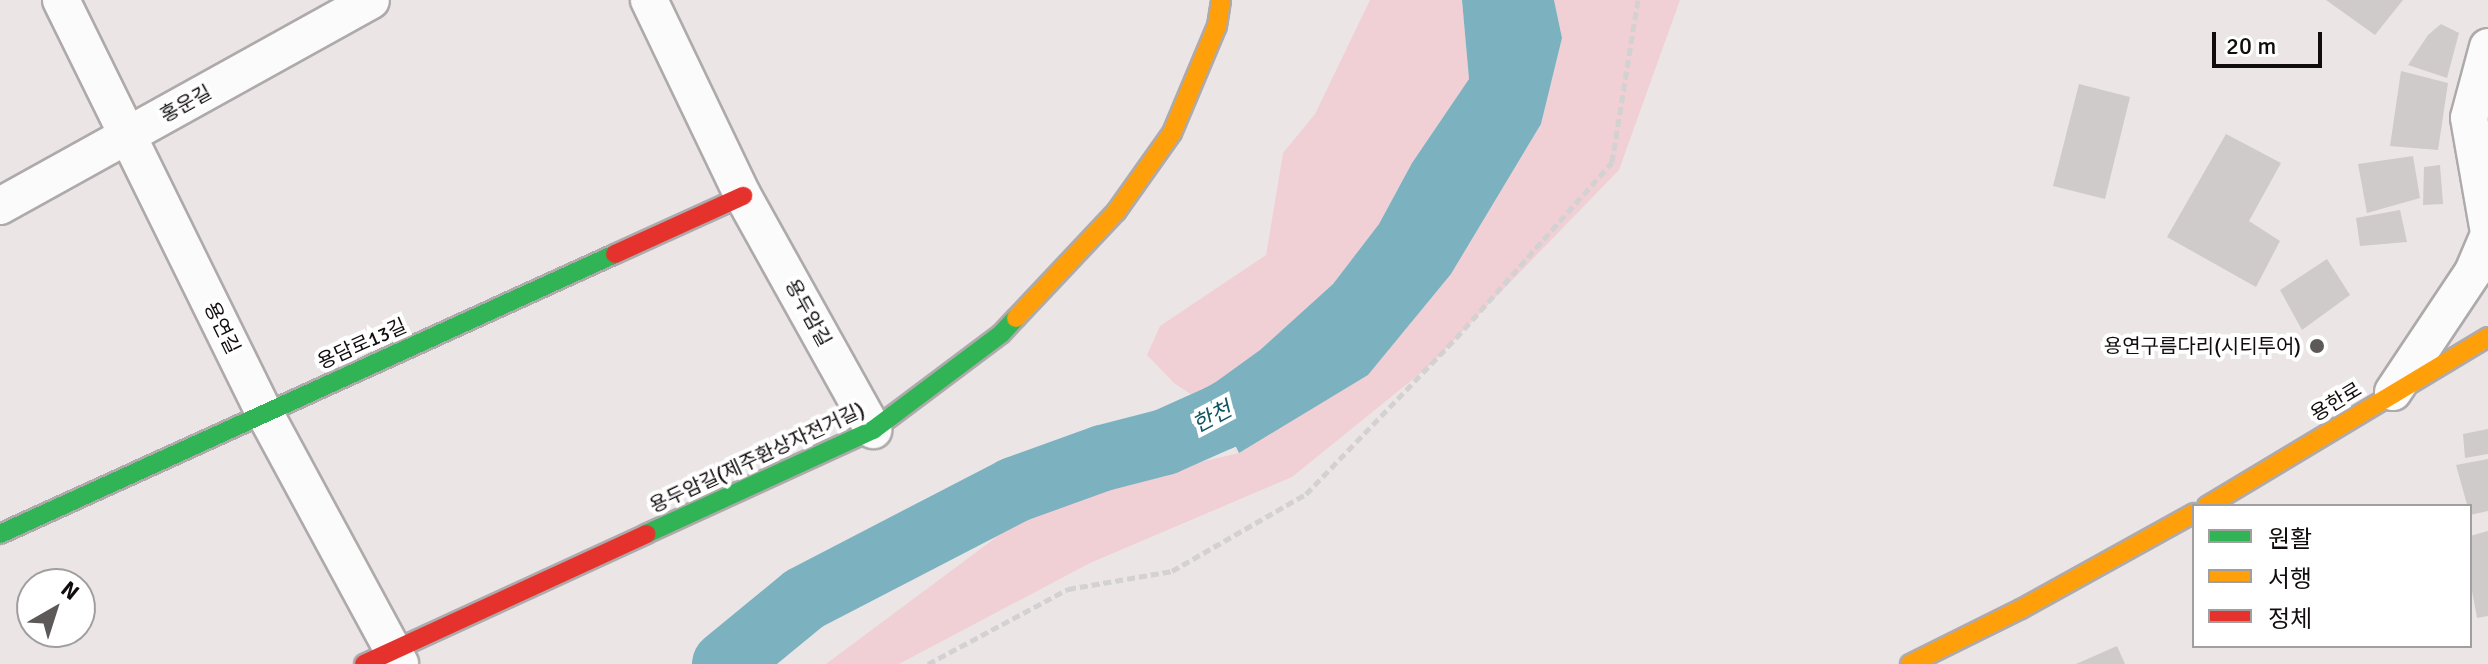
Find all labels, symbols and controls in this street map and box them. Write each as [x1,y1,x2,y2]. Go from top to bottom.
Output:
scale bar [2216,16,2326,66]
text: 20 m [2226,31,2276,61]
street label: 홍운길 [156,80,216,128]
street label: 용두암길 [780,275,836,351]
street label: 용연길 [199,298,245,358]
street label: 용담로13길 [314,314,410,374]
place label: 용연구름다리(시티투어) [2104,334,2301,358]
marker: 용연구름다리(시티투어) [2308,337,2326,355]
street label: 용한로 [2306,377,2366,427]
water label: 한천 [1188,396,1236,438]
street label: 용두암길(제주환상자전거길) [646,398,868,518]
legend [2192,504,2472,648]
text: 원활 [2268,524,2312,554]
text: 서행 [2268,564,2312,594]
north arrow [16,568,96,648]
text: N [56,575,85,606]
text: 정체 [2268,604,2312,634]

